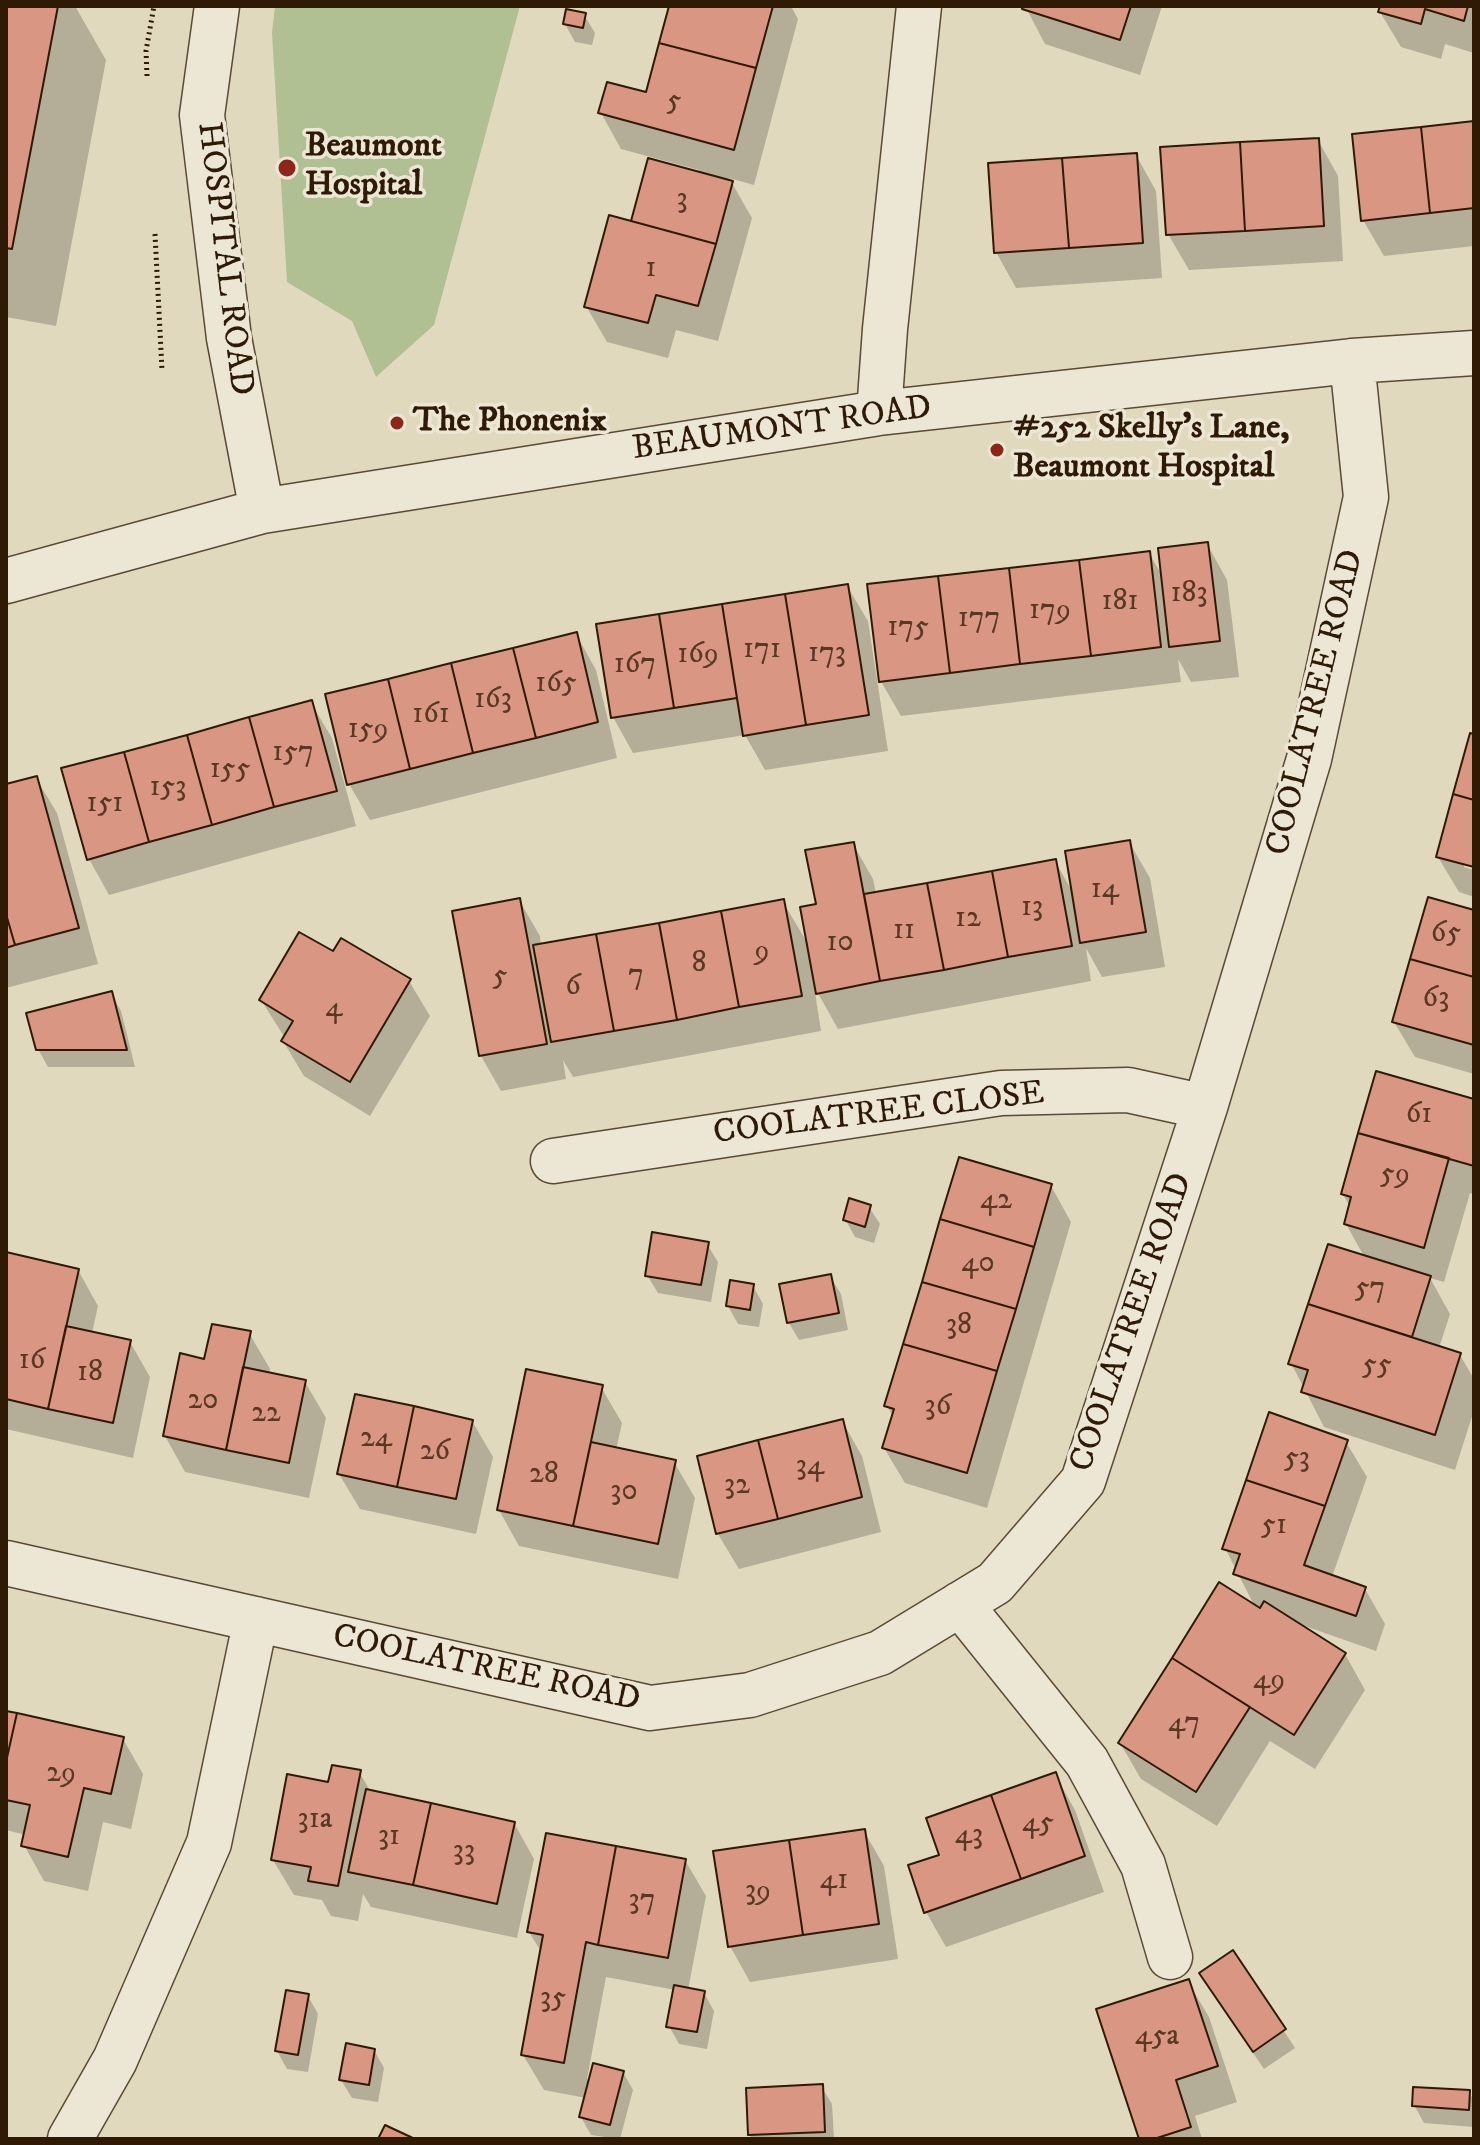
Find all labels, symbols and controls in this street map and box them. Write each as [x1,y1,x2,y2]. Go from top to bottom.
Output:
house number: 5 [667,85,681,121]
street label: HOSPITAL ROAD [186,120,260,398]
place label: Beaumont Hospital [305,128,442,208]
marker: Beaumont Hospital [276,157,298,179]
house number: 3 [676,183,688,219]
house number: 1 [645,252,657,288]
street label: BEAUMONT ROAD [630,389,934,471]
place label: The Phonenix [413,403,607,443]
place label: #252 Skelly's Lane, Beaumont Hospital [1013,410,1289,490]
marker: The Phonenix [388,414,406,432]
marker: #252 Skelly's Lane, Beaumont Hospital [988,441,1006,459]
street label: COOLATREE ROAD [1259,546,1375,860]
house number: 183 [1170,577,1208,613]
house number: 181 [1101,585,1139,621]
house number: 179 [1029,594,1071,630]
house number: 177 [958,602,1000,638]
house number: 175 [887,611,929,647]
house number: 171 [743,633,781,669]
house number: 173 [808,637,846,673]
house number: 169 [677,638,719,674]
house number: 167 [614,648,656,684]
house number: 165 [535,667,577,703]
house number: 163 [474,683,512,719]
house number: 161 [412,698,450,734]
house number: 159 [348,713,388,749]
house number: 157 [272,736,314,772]
house number: 155 [210,753,250,789]
house number: 153 [150,771,186,807]
house number: 151 [87,787,123,823]
house number: 14 [1091,873,1119,909]
house number: 13 [1021,891,1043,927]
house number: 12 [955,902,981,938]
house number: 11 [893,914,915,950]
house number: 65 [1431,917,1461,953]
house number: 10 [826,926,854,962]
house number: 9 [755,935,769,971]
house number: 8 [691,947,707,983]
house number: 7 [628,959,644,995]
house number: 5 [493,960,507,996]
house number: 6 [565,970,581,1006]
house number: 63 [1423,982,1449,1018]
house number: 4 [325,992,343,1028]
street label: COOLATREE CLOSE [711,1074,1047,1156]
house number: 61 [1406,1098,1432,1134]
house number: 59 [1380,1158,1410,1194]
street label: COOLATREE ROAD [1063,1168,1203,1478]
house number: 42 [980,1184,1012,1220]
house number: 40 [961,1247,995,1283]
house number: 57 [1355,1272,1385,1308]
house number: 38 [946,1309,972,1345]
house number: 16 [19,1344,45,1380]
house number: 55 [1362,1349,1392,1385]
house number: 18 [77,1356,103,1392]
house number: 20 [188,1384,218,1420]
house number: 36 [925,1390,951,1426]
house number: 22 [251,1397,281,1433]
house number: 24 [360,1422,392,1458]
house number: 26 [420,1435,450,1471]
house number: 53 [1284,1442,1310,1478]
house number: 34 [796,1450,824,1486]
house number: 28 [529,1458,559,1494]
house number: 32 [724,1469,750,1505]
house number: 30 [610,1475,638,1511]
house number: 51 [1261,1509,1287,1545]
street label: COOLATREE ROAD [329,1617,643,1723]
house number: 49 [1253,1664,1285,1700]
house number: 47 [1168,1707,1200,1743]
house number: 29 [46,1757,76,1793]
house number: 31a [298,1803,332,1839]
house number: 45 [1022,1807,1054,1843]
house number: 43 [955,1819,983,1855]
house number: 31 [378,1820,400,1856]
house number: 33 [453,1835,475,1871]
house number: 41 [820,1864,848,1900]
house number: 39 [745,1875,771,1911]
house number: 37 [629,1884,655,1920]
house number: 35 [540,1982,566,2018]
house number: 45a [1135,2020,1179,2056]

